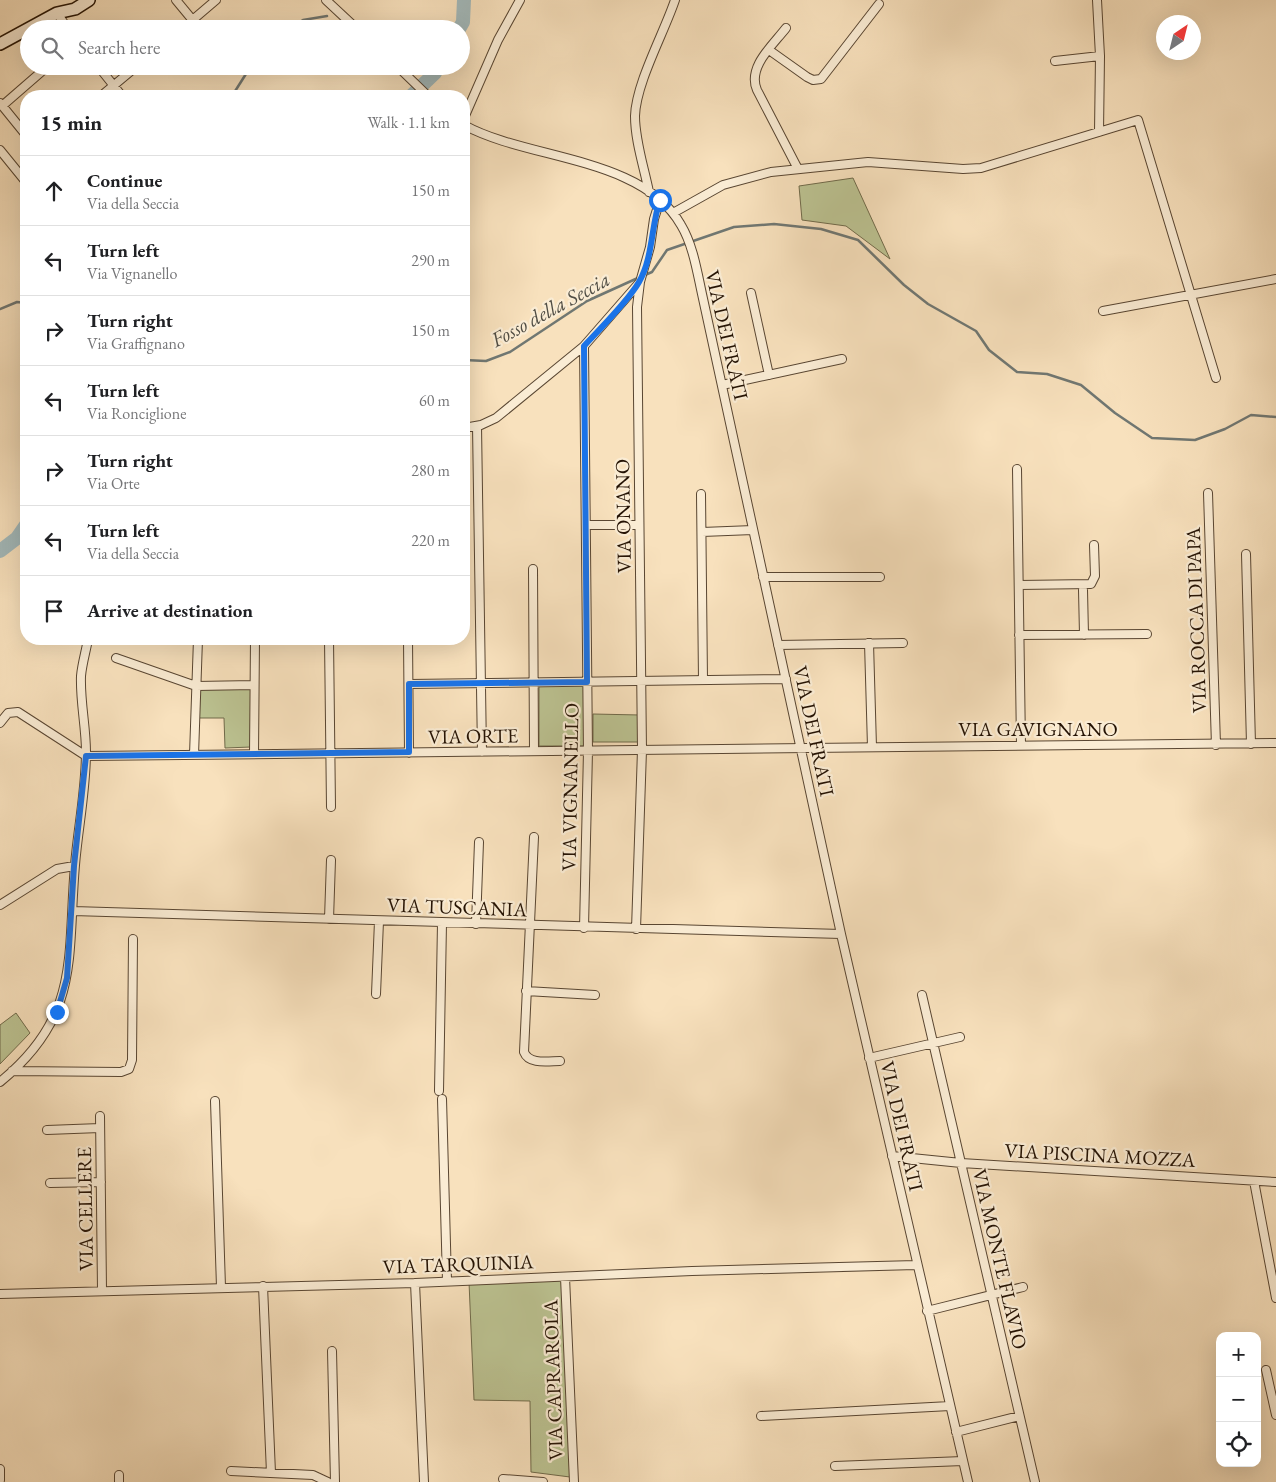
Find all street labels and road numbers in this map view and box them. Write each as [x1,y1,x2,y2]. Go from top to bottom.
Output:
street label: VIA DEI FRATI [699,267,755,403]
street label: VIA ONANO [609,459,637,573]
street label: VIA ROCCA DI PAPA [1180,527,1212,713]
street label: VIA DEI FRATI [787,663,841,799]
street label: VIA VIGNANELLO [556,703,584,871]
street label: VIA GAVIGNANO [958,716,1118,742]
street label: VIA ORTE [428,722,518,750]
street label: VIA TUSCANIA [387,892,528,922]
street label: VIA DEI FRATI [874,1058,930,1194]
street label: VIA PISCINA MOZZA [1004,1137,1196,1173]
street label: VIA CELLERE [71,1147,99,1271]
street label: VIA MONTE FLAVIO [967,1166,1033,1352]
street label: VIA TARQUINIA [382,1248,534,1280]
street label: VIA CAPRAROLA [537,1299,569,1461]

